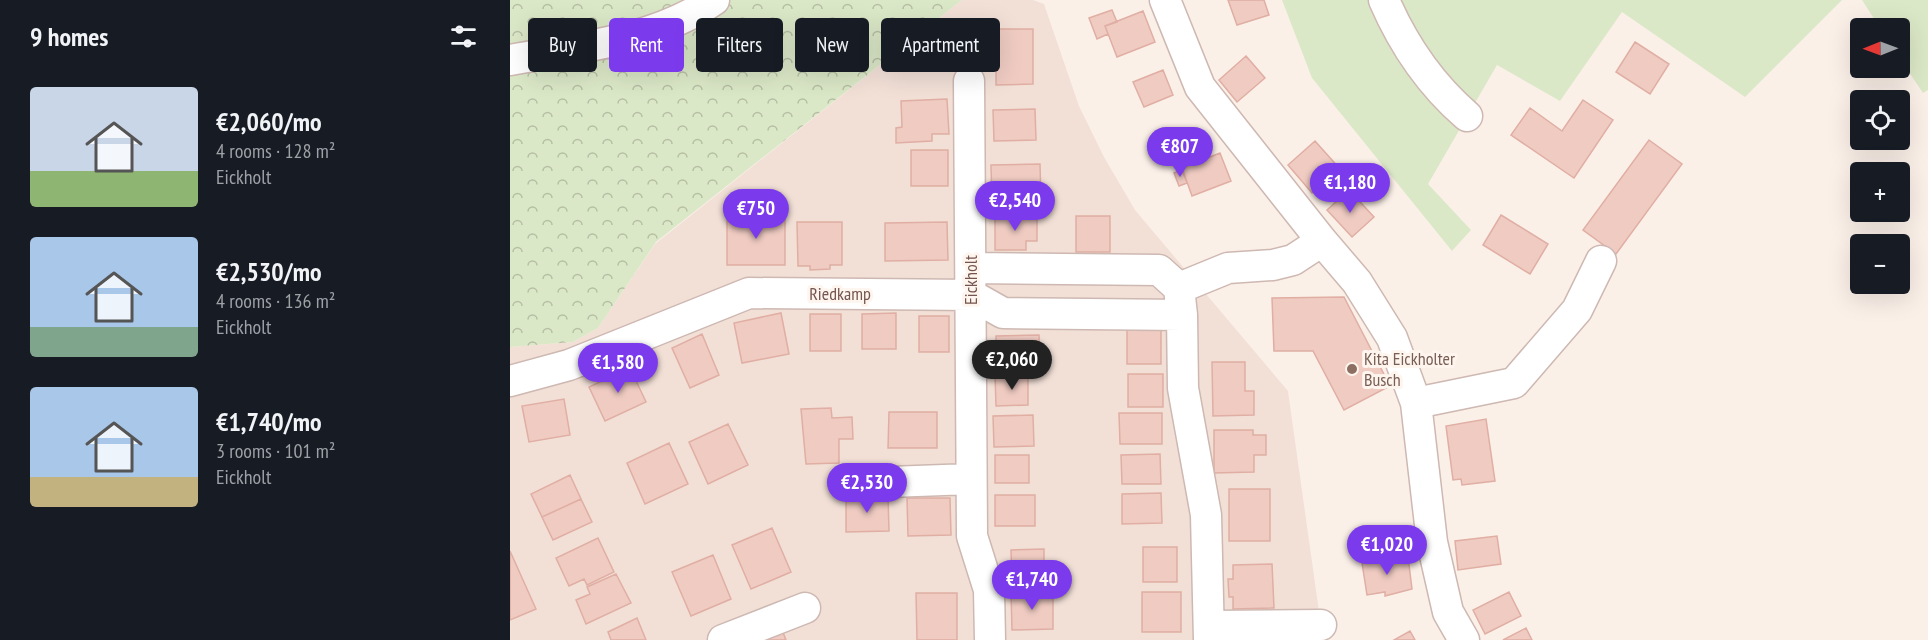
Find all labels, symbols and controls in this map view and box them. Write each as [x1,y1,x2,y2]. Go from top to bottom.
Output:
chip: Buy [528,18,597,72]
chip: Rent [609,18,684,72]
chip: Filters [696,18,783,72]
chip: New [795,18,869,72]
chip: Apartment [881,18,1000,72]
north arrow [1850,18,1910,78]
map controls [1850,18,1910,294]
text: 9 homes [30,20,108,53]
icon: filters [447,20,480,53]
button: locate [1850,90,1910,150]
text: €2,060/mo [216,105,322,138]
icon: home [78,111,150,183]
pin: €807 [1144,127,1216,178]
text: €807 [1161,133,1199,159]
text: 4 rooms · 128 m² [216,138,335,164]
button: + [1850,162,1910,222]
pin: €1,180 [1301,163,1399,214]
text: Eickholt [216,164,271,190]
text: €1,180 [1324,169,1376,195]
pin: €2,540 [966,181,1064,232]
text: €2,540 [989,187,1041,213]
pin: €750 [720,189,792,240]
text: €750 [737,195,775,221]
button: − [1850,234,1910,294]
text: €2,530/mo [216,255,322,288]
street label: Eickholt [959,255,982,305]
icon: home [78,261,150,333]
street label: Riedkamp [809,282,871,305]
text: 4 rooms · 136 m² [216,288,335,314]
text: Eickholt [216,314,271,340]
pin: €2,060 [963,340,1061,391]
pin: €1,580 [569,343,667,394]
text: €2,060 [986,346,1038,372]
place label: Kita Eickholter Busch [1364,347,1455,391]
text: €1,580 [592,349,644,375]
marker: Kita Eickholter Busch [1345,362,1359,376]
text: €1,740/mo [216,405,322,438]
icon: home [78,411,150,483]
text: 3 rooms · 101 m² [216,438,335,464]
pin: €2,530 [818,463,916,514]
text: Eickholt [216,464,271,490]
text: €2,530 [841,469,893,495]
pin: €1,020 [1338,525,1436,576]
text: €1,020 [1361,531,1413,557]
pin: €1,740 [983,560,1081,611]
text: €1,740 [1006,566,1058,592]

